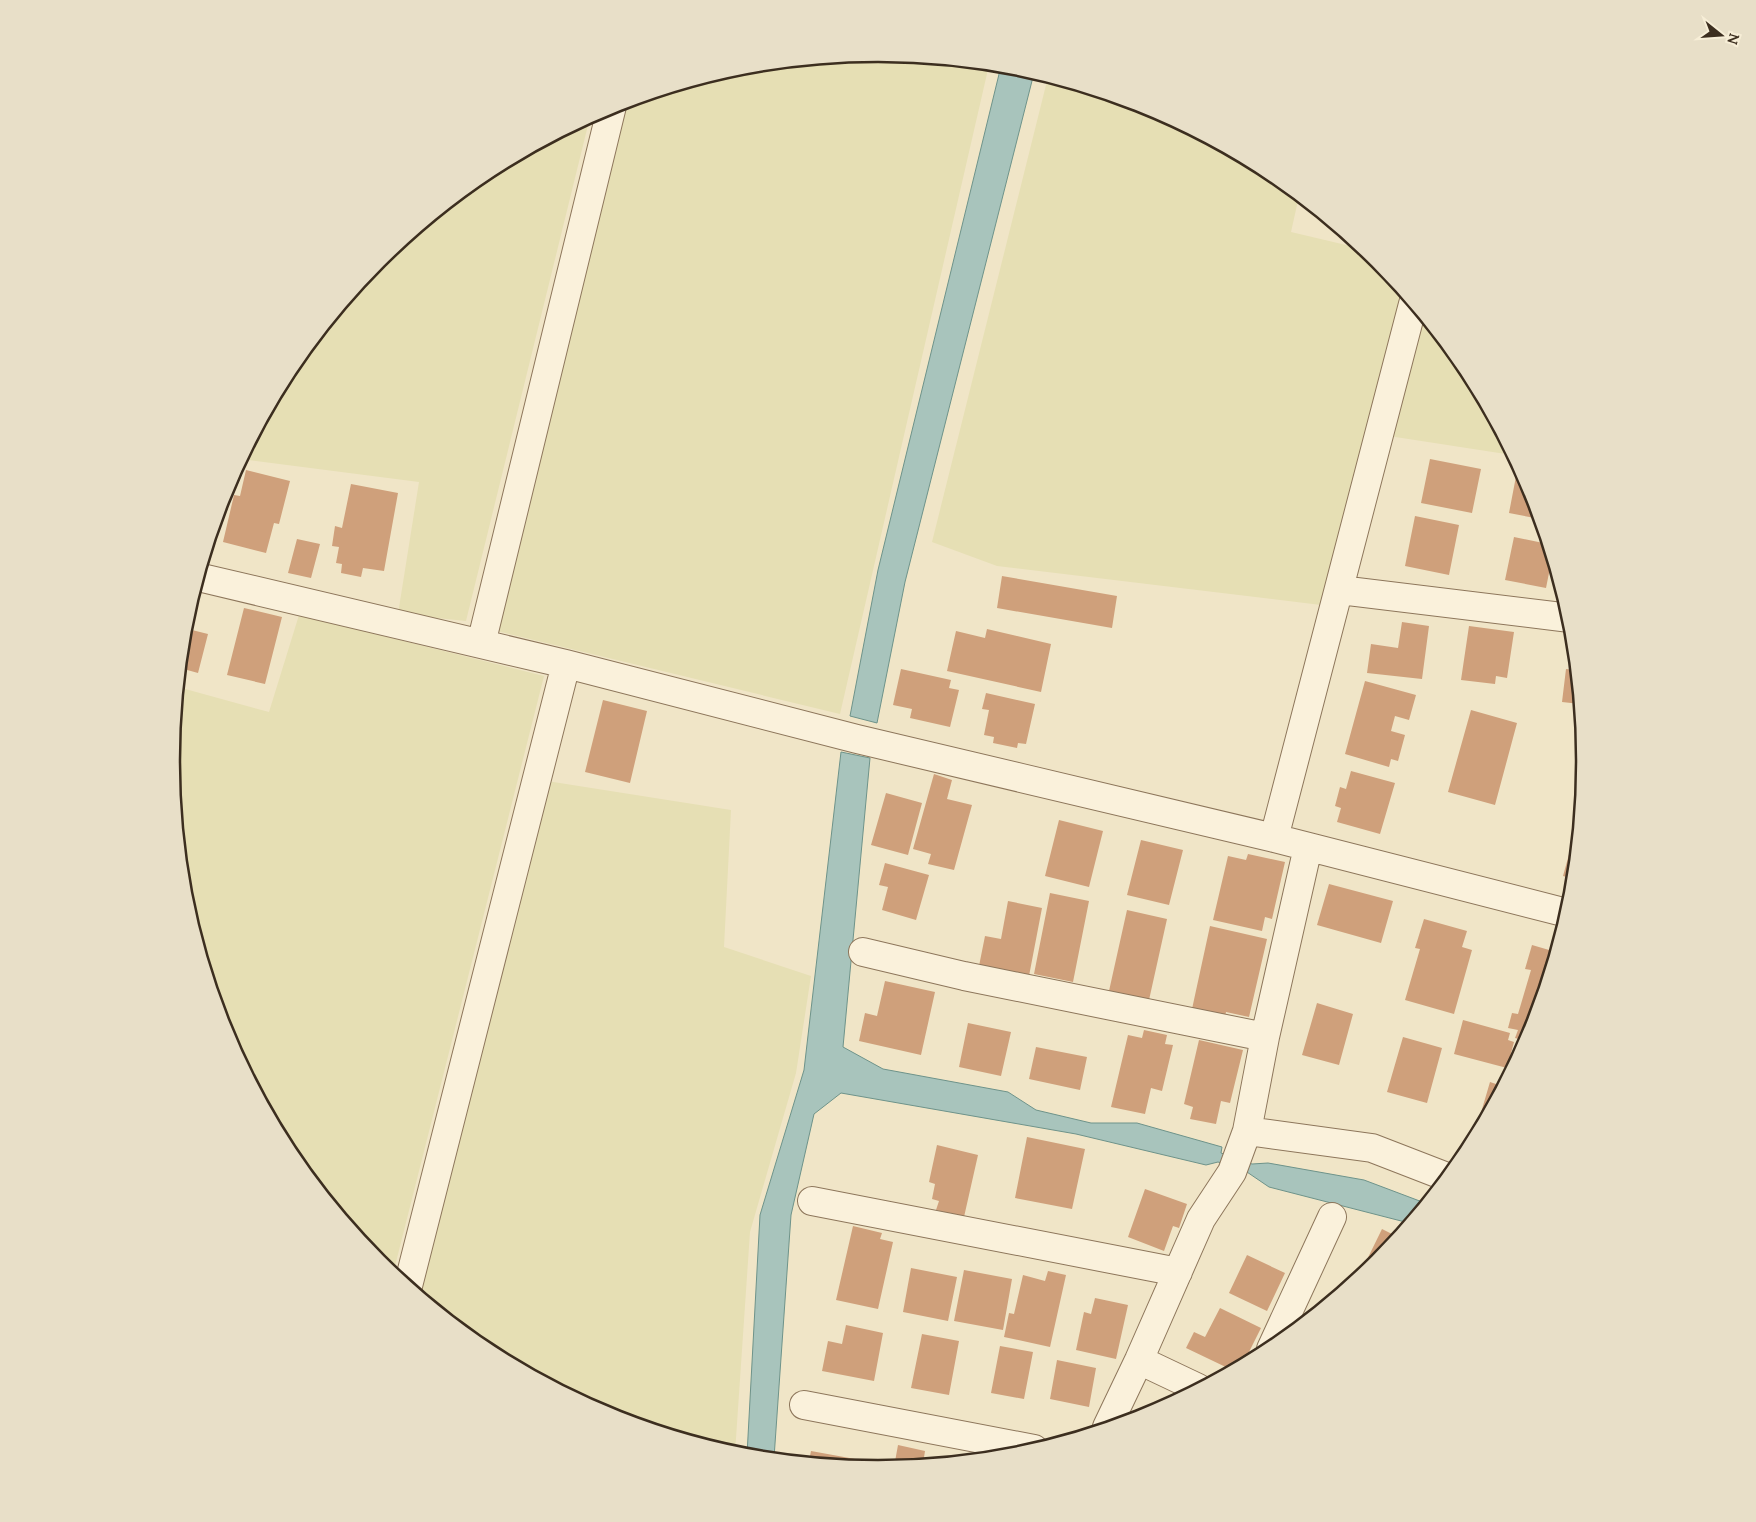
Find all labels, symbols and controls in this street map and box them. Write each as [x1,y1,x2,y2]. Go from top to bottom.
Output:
north arrow [1696,10,1746,60]
text: N [1723,31,1744,47]

